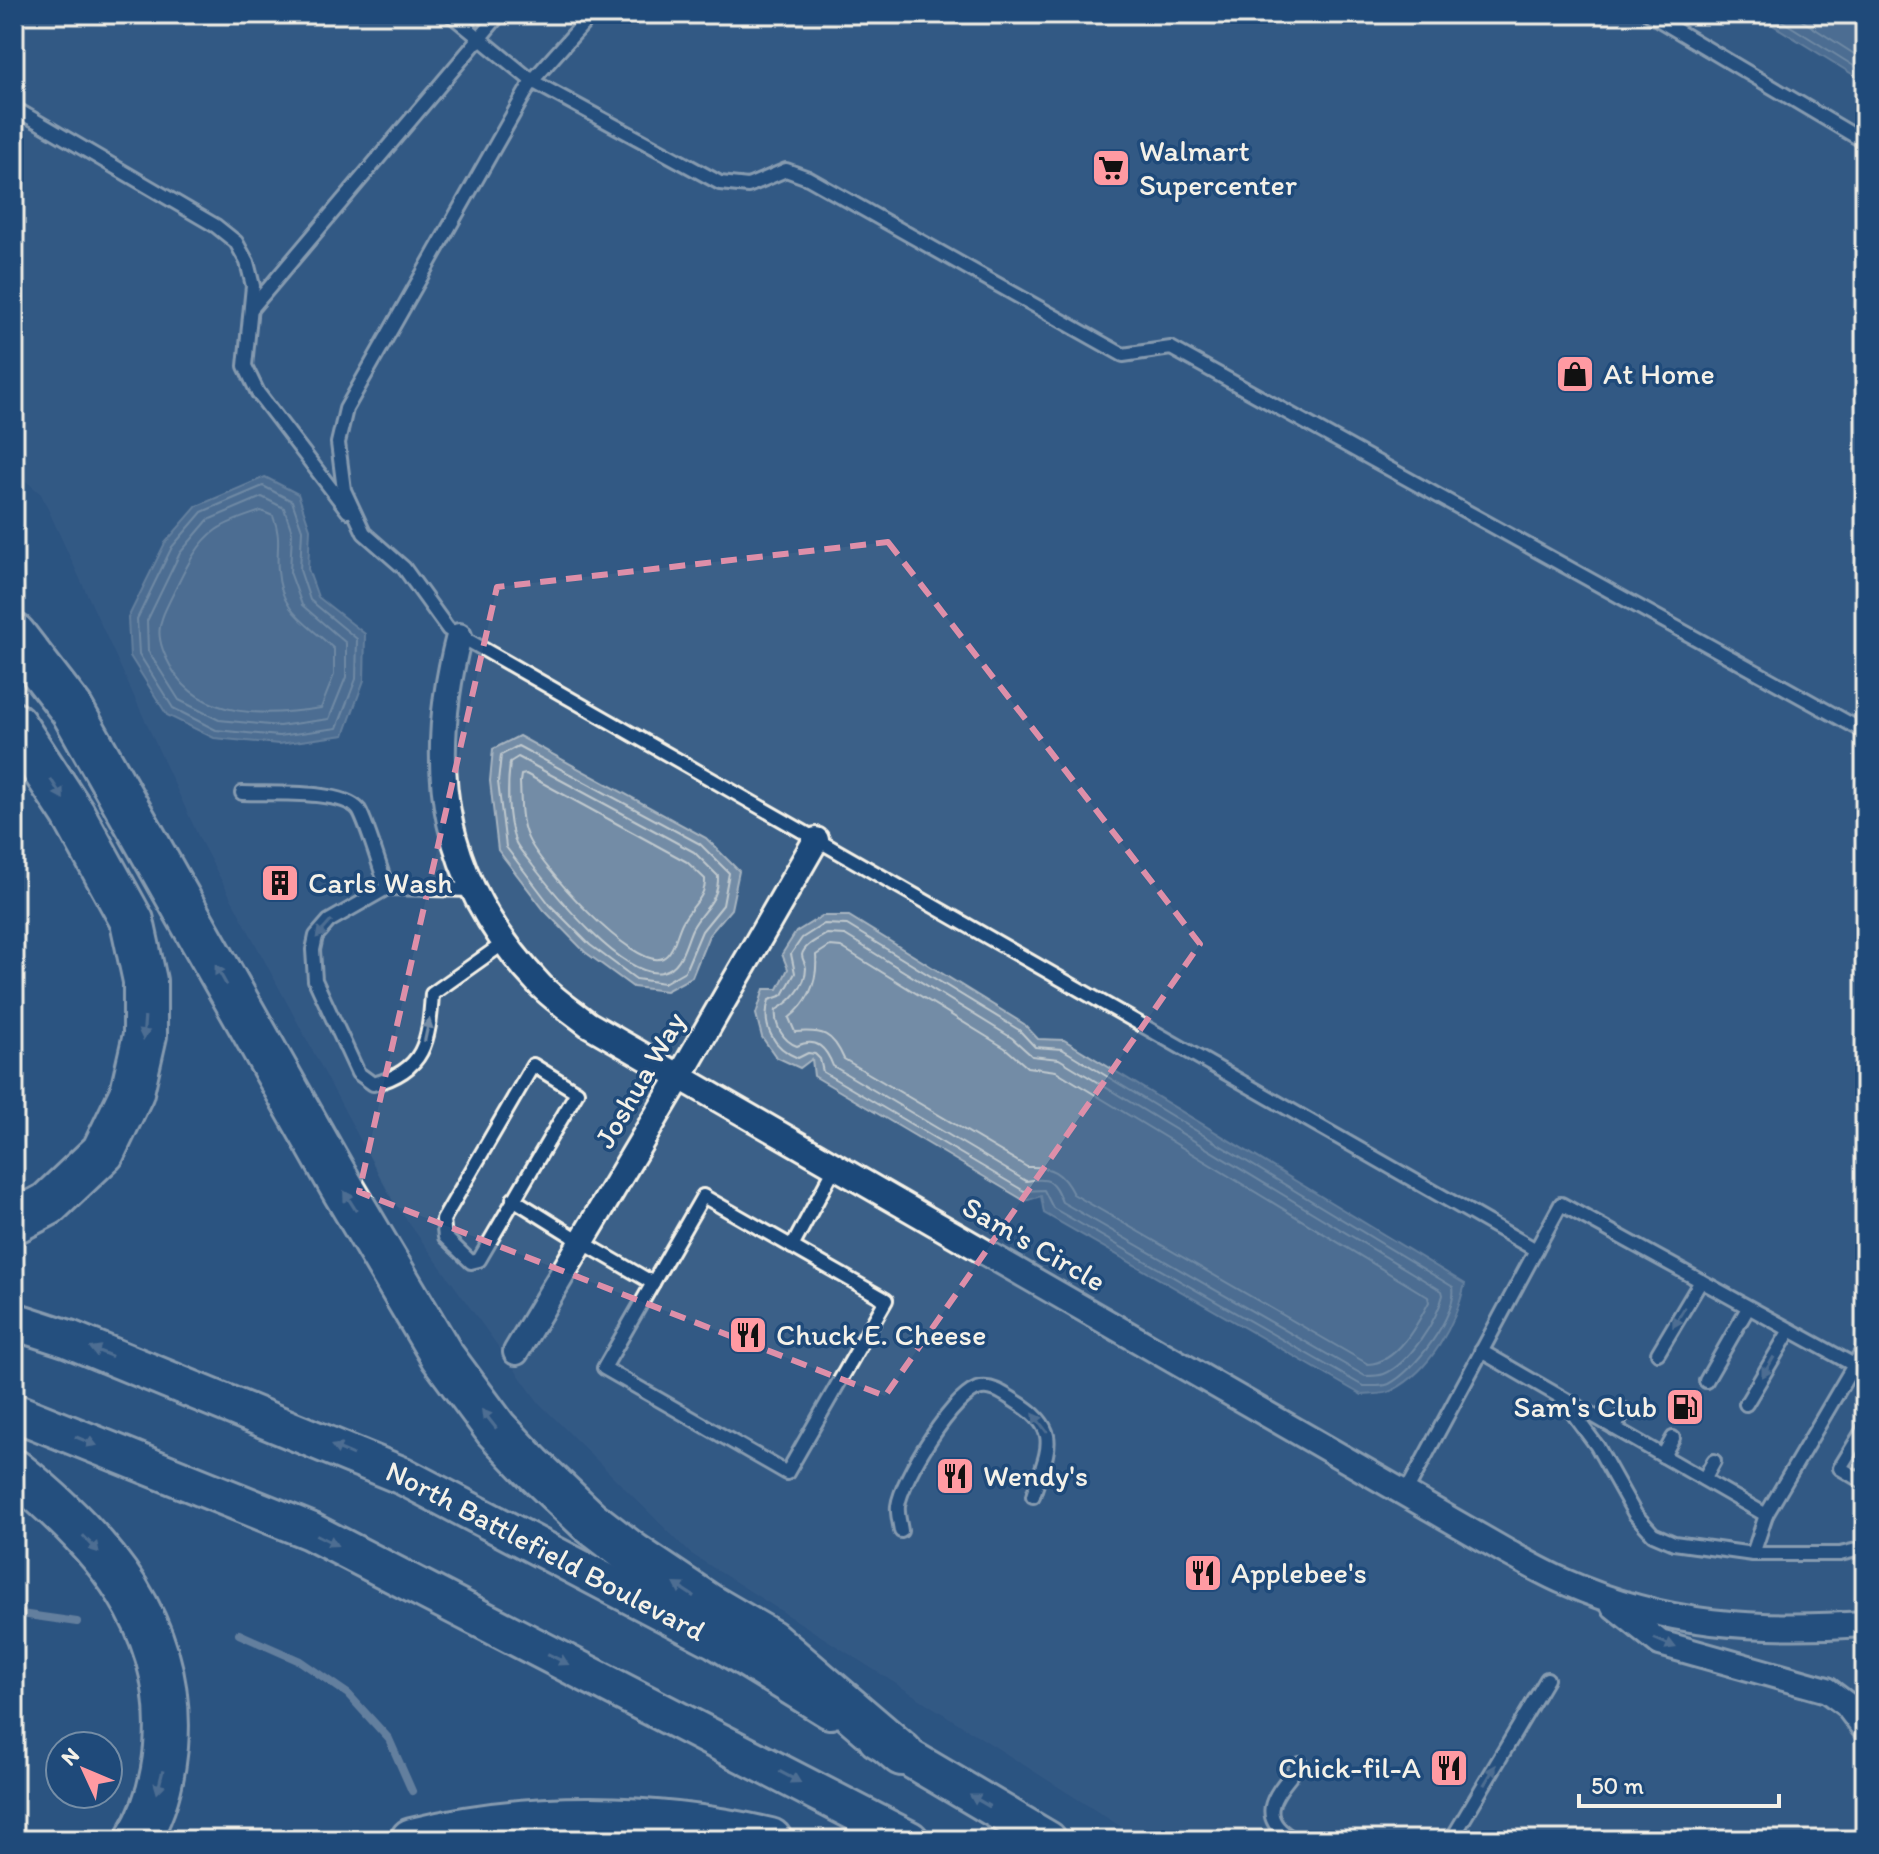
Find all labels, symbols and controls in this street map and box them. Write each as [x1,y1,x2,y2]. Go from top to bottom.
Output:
place label: Walmart Supercenter [1139,132,1297,203]
supermarket icon: Walmart Supercenter [1090,147,1132,189]
shop icon: At Home [1554,353,1596,395]
place label: At Home [1603,355,1715,392]
one-way arrow [50,778,64,800]
building icon: Carls Wash [259,862,301,904]
place label: Carls Wash [308,864,453,901]
one-way arrow [316,918,333,938]
one-way arrow [215,963,228,986]
street label: Joshua Way [586,1005,693,1154]
one-way arrow [137,1016,150,1041]
one-way arrow [421,1018,434,1043]
street label: Sam's Circle [956,1188,1112,1299]
one-way arrow [342,1190,357,1211]
one-way arrow [1672,1306,1686,1328]
restaurant icon: Chuck E. Cheese [727,1314,769,1356]
place label: Chuck E. Cheese [776,1316,986,1353]
one-way arrow [89,1345,113,1358]
one-way arrow [1761,1356,1775,1378]
fuel station icon: Sam's Club [1664,1386,1706,1428]
place label: Sam's Club [1514,1388,1657,1425]
one-way arrow [481,1409,498,1430]
one-way arrow [1032,1412,1048,1434]
one-way arrow [74,1435,98,1448]
one-way arrow [330,1443,354,1456]
street label: North Battlefield Boulevard [381,1452,713,1649]
restaurant icon: Wendy's [934,1455,976,1497]
place label: Wendy's [983,1457,1088,1494]
one-way arrow [315,1533,338,1547]
one-way arrow [82,1534,100,1553]
restaurant icon: Applebee's [1182,1552,1224,1594]
place label: Applebee's [1231,1554,1367,1591]
one-way arrow [673,1583,695,1598]
one-way arrow [1654,1636,1677,1649]
one-way arrow [546,1652,569,1665]
north arrow [44,1730,124,1810]
text: N [55,1742,85,1771]
restaurant icon: Chick-fil-A [1428,1747,1470,1789]
place label: Chick-fil-A [1278,1749,1421,1786]
scale bar [1579,1758,1779,1808]
one-way arrow [1483,1764,1497,1786]
one-way arrow [153,1770,165,1795]
one-way arrow [778,1770,801,1783]
text: 50 m [1591,1771,1644,1800]
one-way arrow [969,1794,991,1808]

